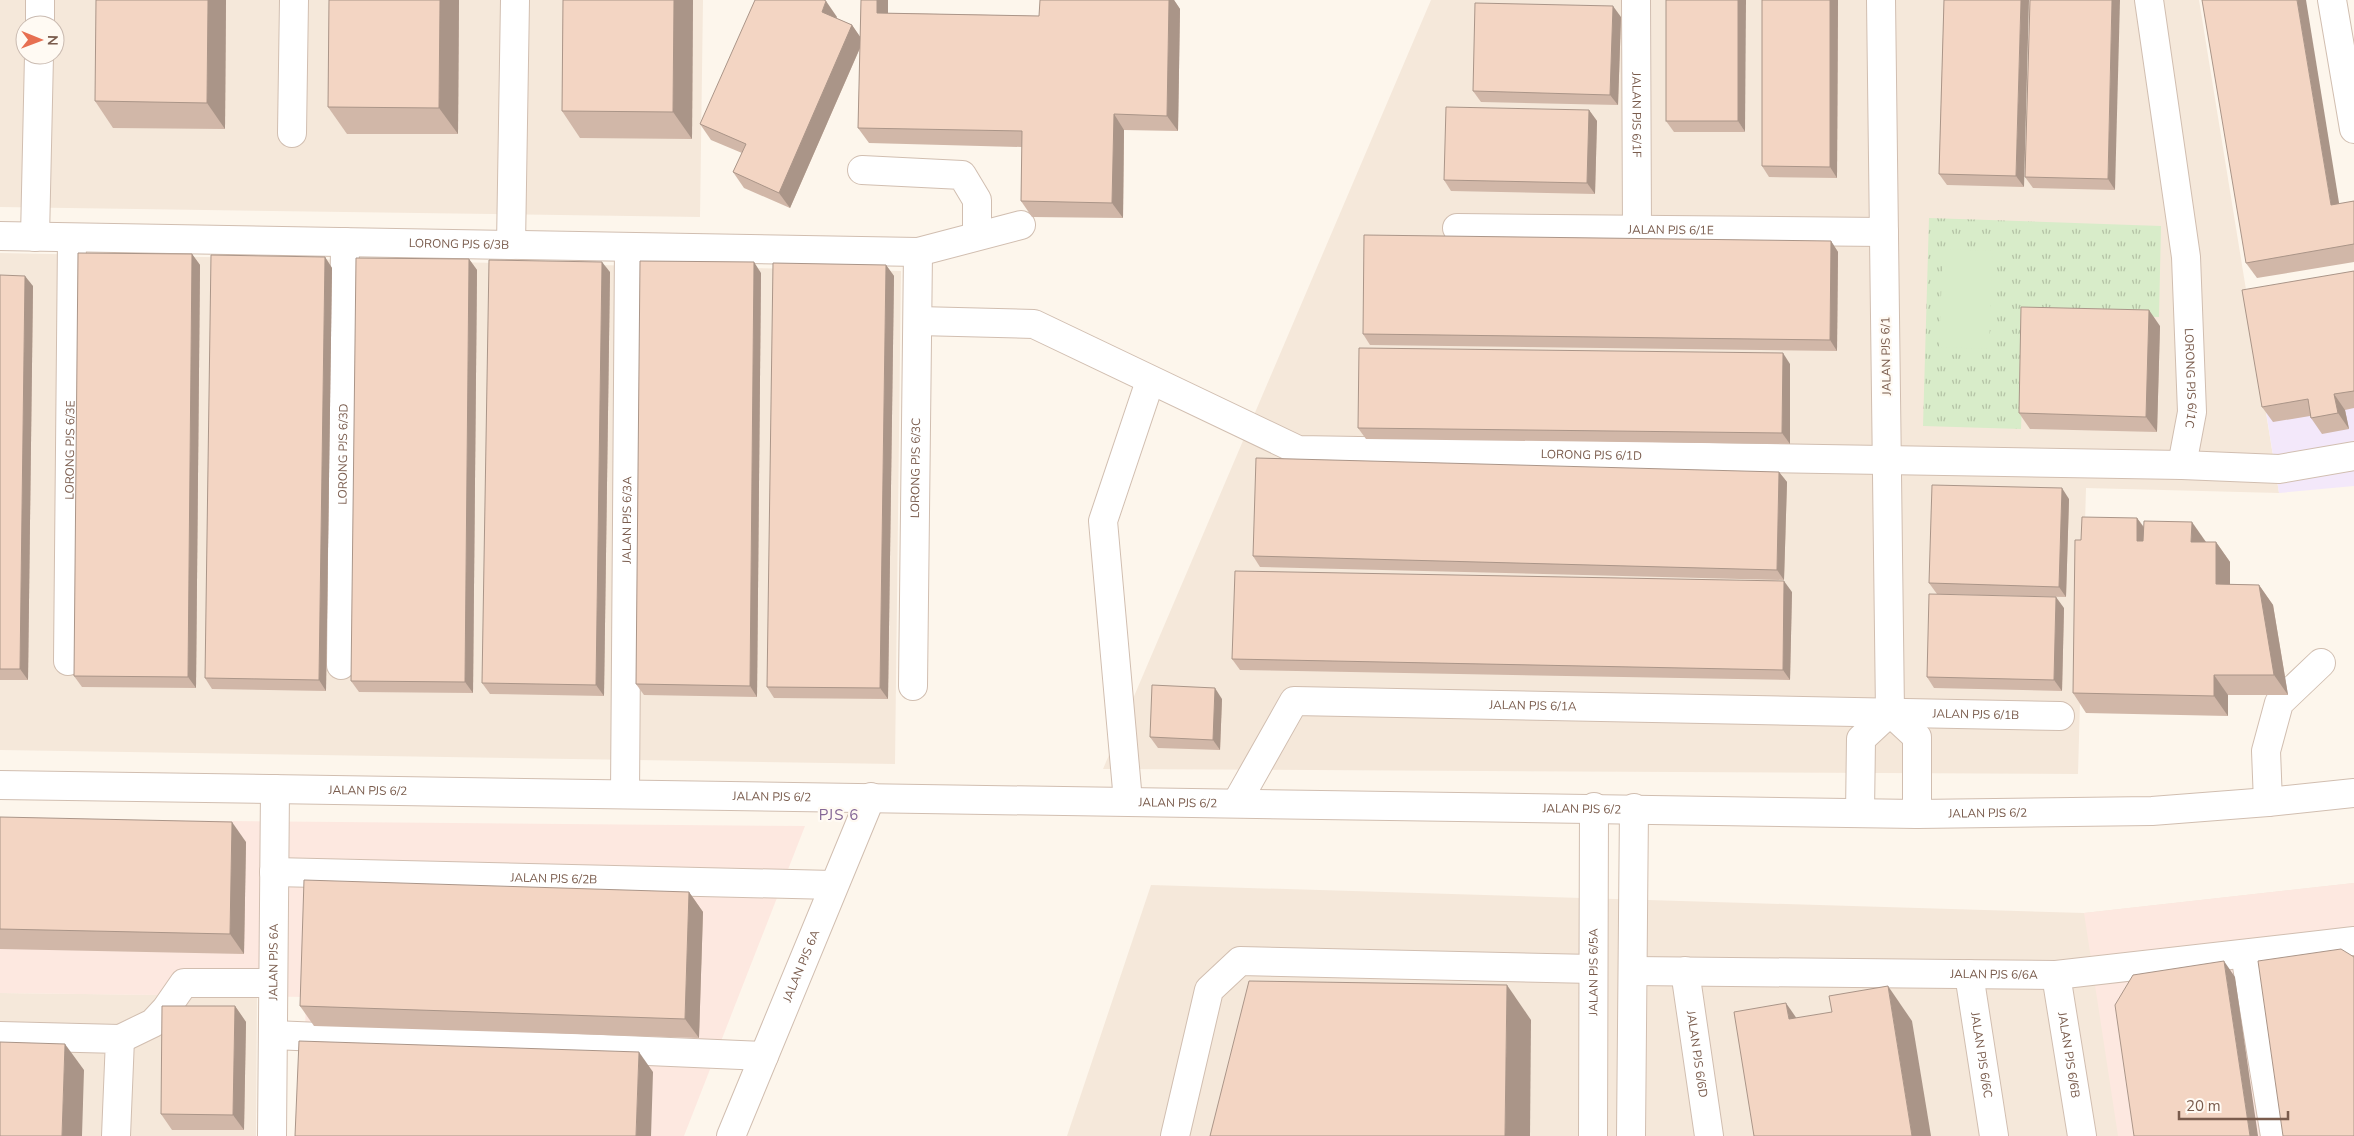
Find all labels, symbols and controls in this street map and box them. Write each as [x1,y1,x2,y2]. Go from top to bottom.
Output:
north arrow [15,15,65,65]
text: N [43,35,62,46]
street label: JALAN PJS 6/1F [1628,71,1645,158]
street label: JALAN PJS 6/1E [1627,222,1714,238]
street label: LORONG PJS 6/3B [409,235,509,253]
street label: JALAN PJS 6/1 [1877,317,1895,396]
street label: LORONG PJS 6/1C [2181,328,2200,430]
street label: LORONG PJS 6/3E [62,400,78,500]
street label: LORONG PJS 6/3D [335,403,351,505]
street label: LORONG PJS 6/3C [907,418,924,518]
street label: LORONG PJS 6/1D [1541,446,1642,464]
street label: JALAN PJS 6/3A [619,476,635,565]
street label: JALAN PJS 6/1A [1488,697,1577,715]
street label: JALAN PJS 6/1B [1931,705,2019,723]
street label: JALAN PJS 6/2 [327,782,407,799]
street label: JALAN PJS 6/2 [731,788,811,805]
street label: JALAN PJS 6/2 [1137,794,1217,811]
street label: JALAN PJS 6/2 [1541,800,1621,818]
district label: PJS 6 [819,805,859,825]
street label: JALAN PJS 6/2 [1947,805,2027,822]
street label: JALAN PJS 6/2B [509,869,598,888]
street label: JALAN PJS 6A [265,923,282,1001]
street label: JALAN PJS 6A [779,927,823,1005]
street label: JALAN PJS 6/5A [1585,928,1602,1017]
street label: JALAN PJS 6/6A [1949,966,2038,983]
street label: JALAN PJS 6/6D [1683,1009,1711,1099]
street label: JALAN PJS 6/6C [1967,1010,1996,1099]
street label: JALAN PJS 6/6B [2054,1010,2084,1099]
scale bar [2179,1088,2288,1120]
text: 20 m [2186,1096,2221,1116]

